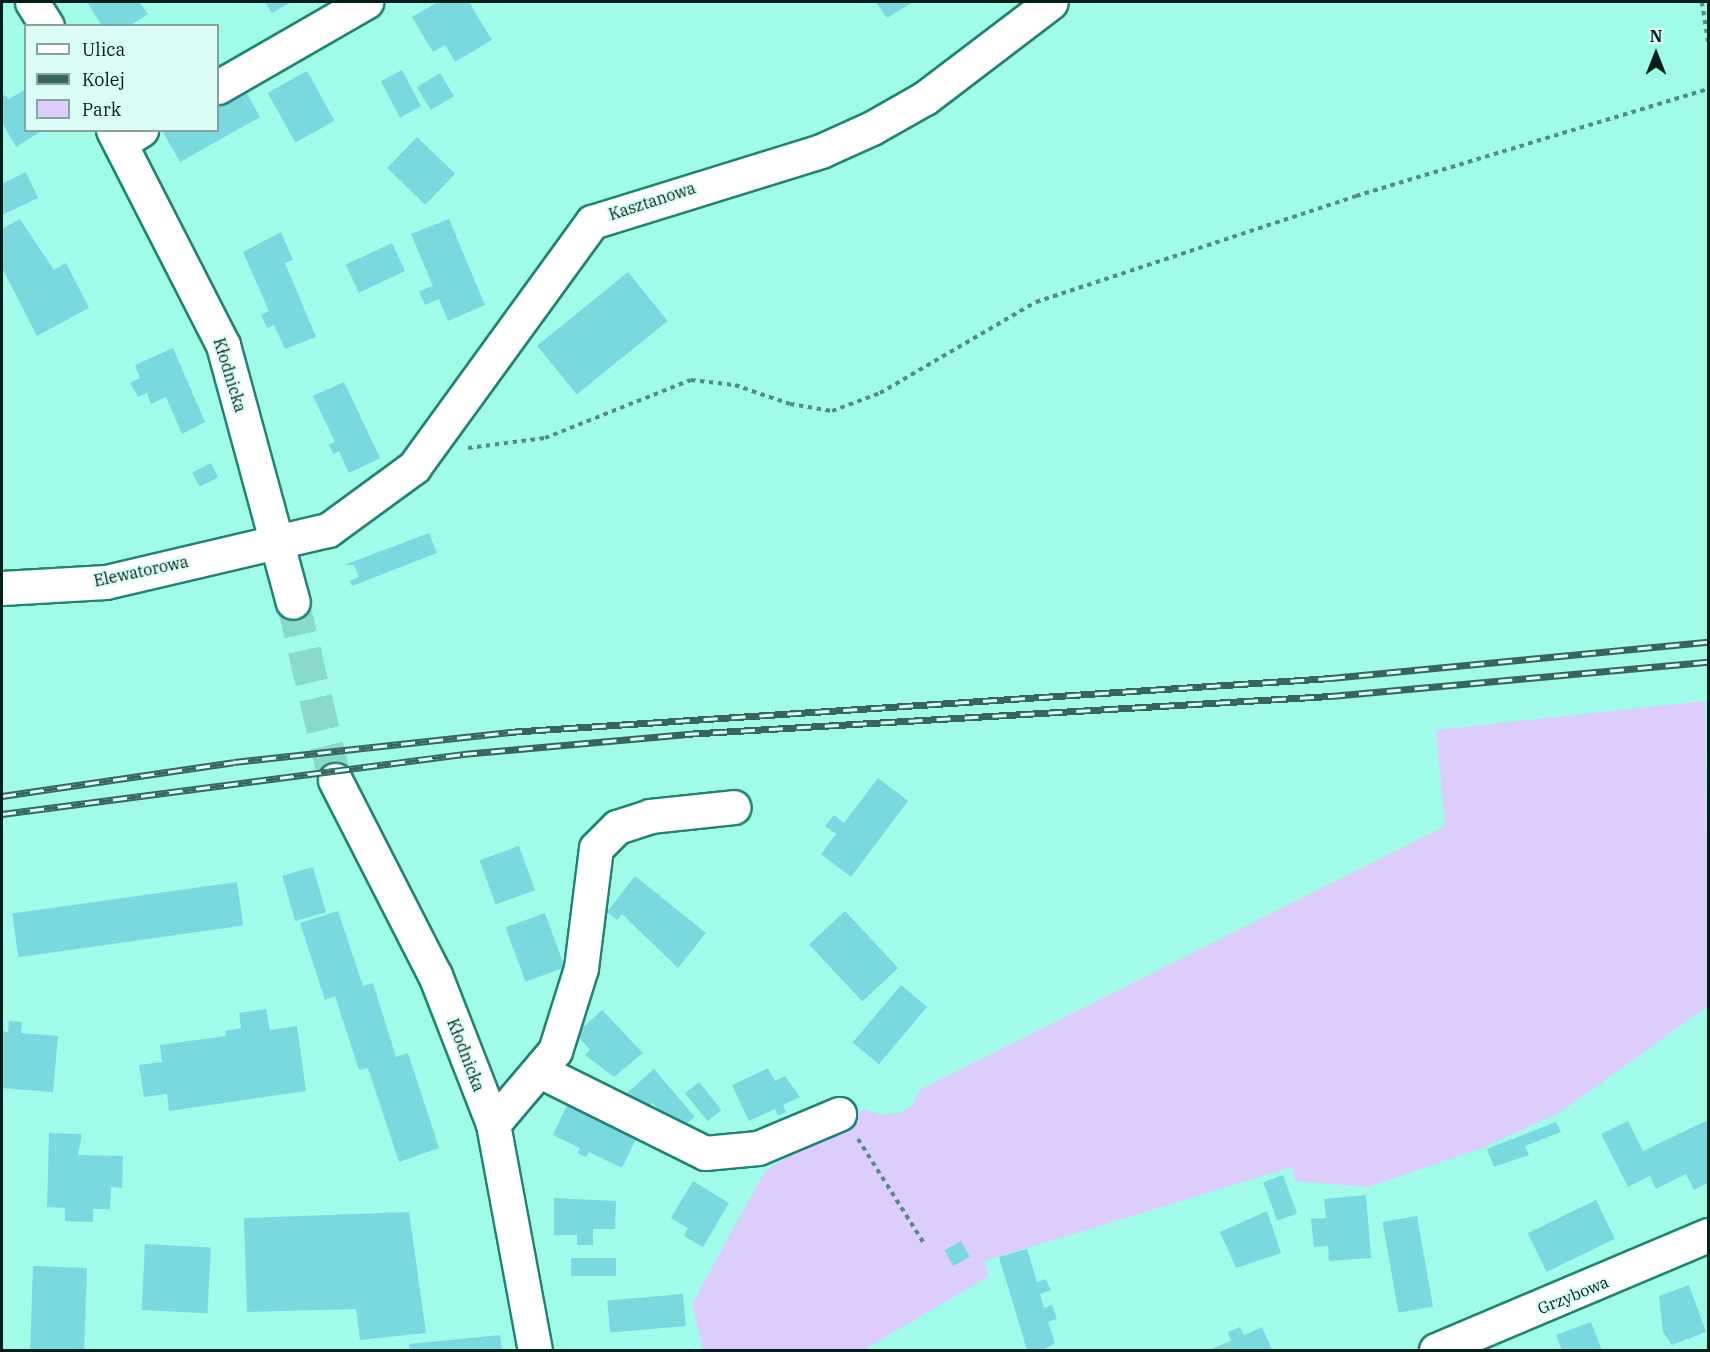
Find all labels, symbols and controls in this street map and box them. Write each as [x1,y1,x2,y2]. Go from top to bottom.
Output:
legend [24,24,219,132]
north arrow [1626,24,1686,84]
text: N [1650,26,1662,46]
text: Ulica [82,38,125,61]
text: Kolej [82,68,125,91]
text: Park [82,98,121,121]
street label: Kasztanowa [606,178,698,224]
street label: Kłodnicka [210,335,250,415]
street label: Elewatorowa [92,552,190,590]
street label: Kłodnicka [443,1016,489,1094]
street label: Grzybowa [1535,1272,1611,1318]

